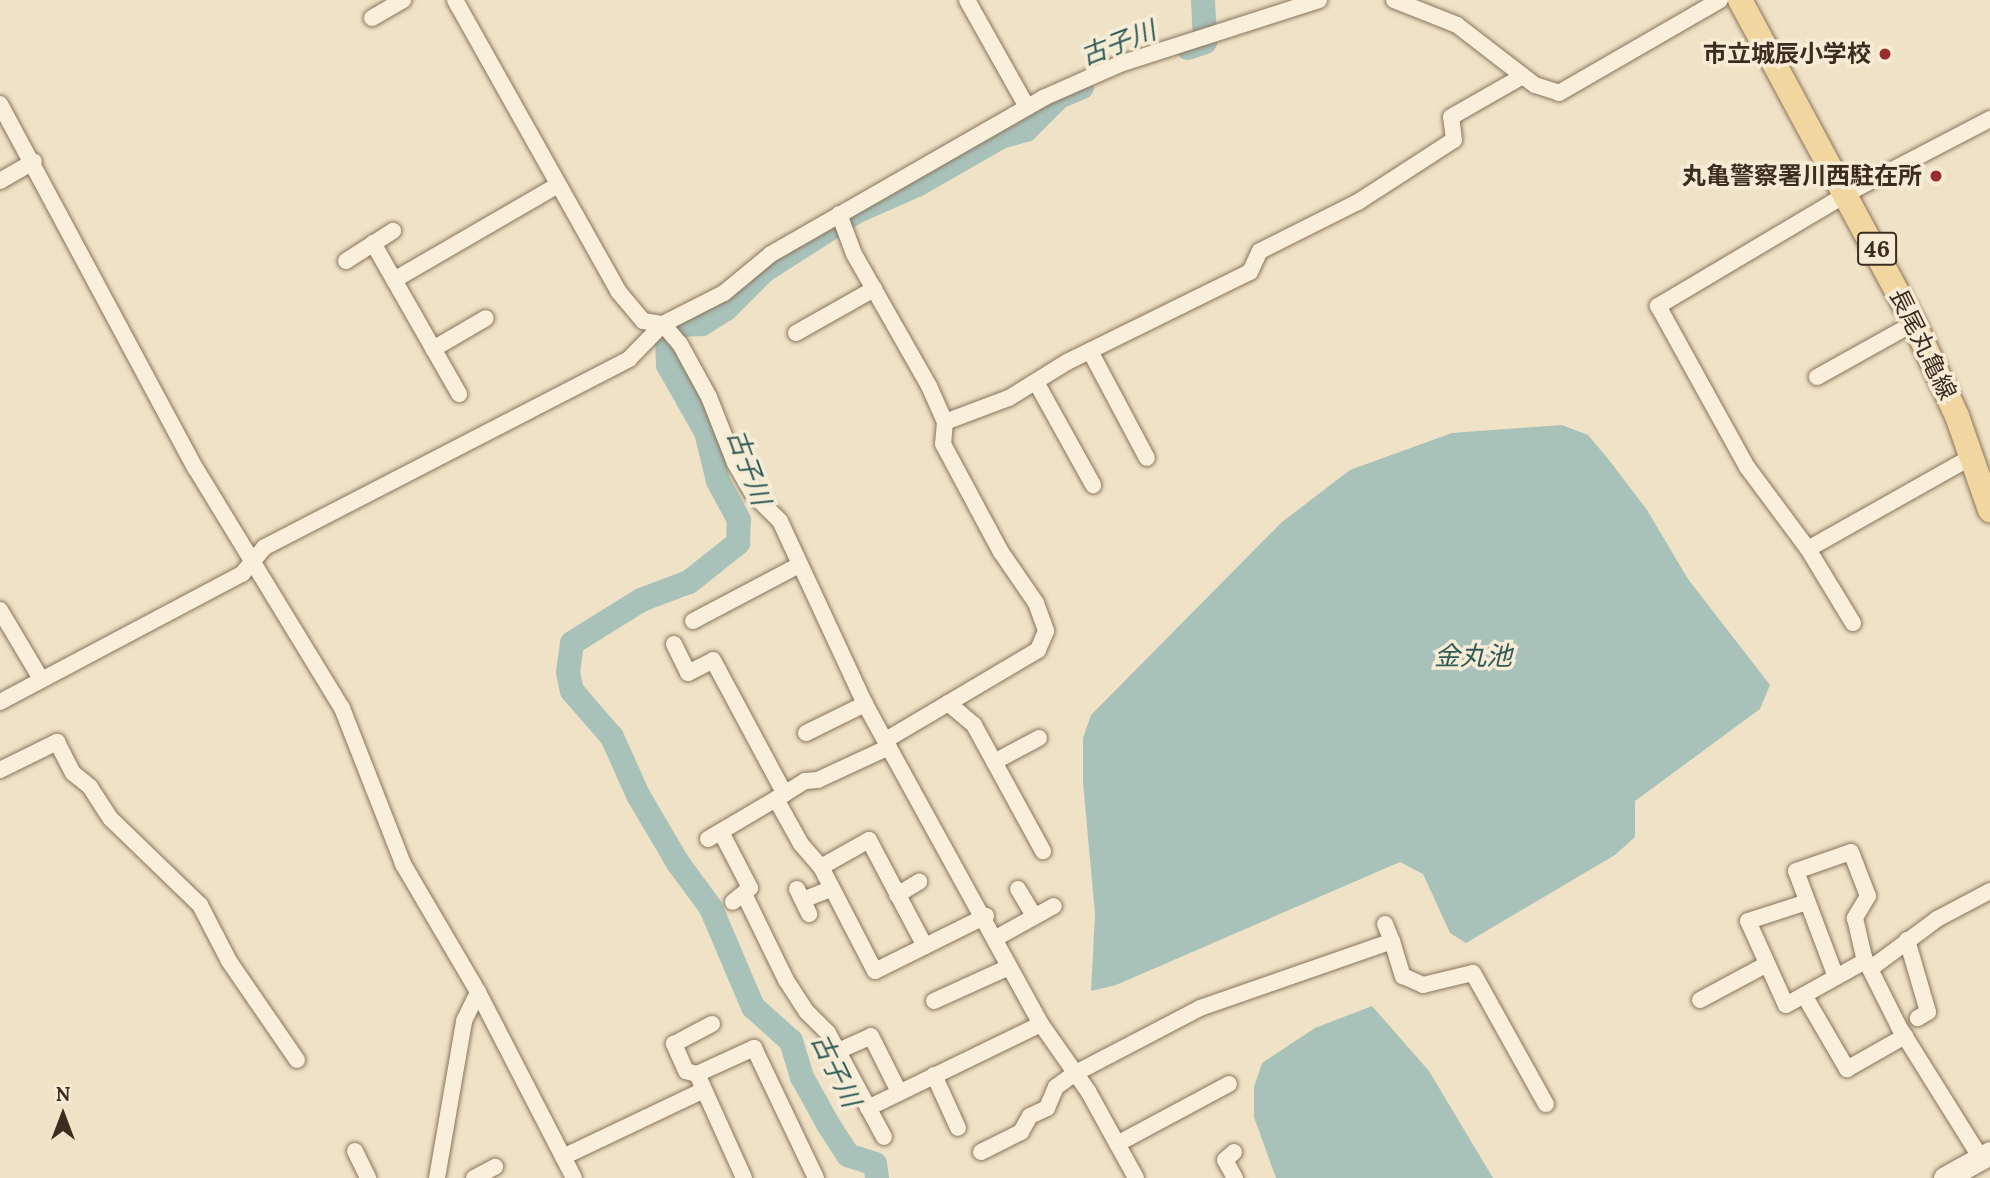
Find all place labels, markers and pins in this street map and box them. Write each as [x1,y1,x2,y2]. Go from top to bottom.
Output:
place label: 市立城辰小学校 [1703,40,1871,68]
marker: 市立城辰小学校 [1877,46,1893,62]
place label: 丸亀警察署川西駐在所 [1682,162,1922,190]
marker: 丸亀警察署川西駐在所 [1928,168,1944,184]

